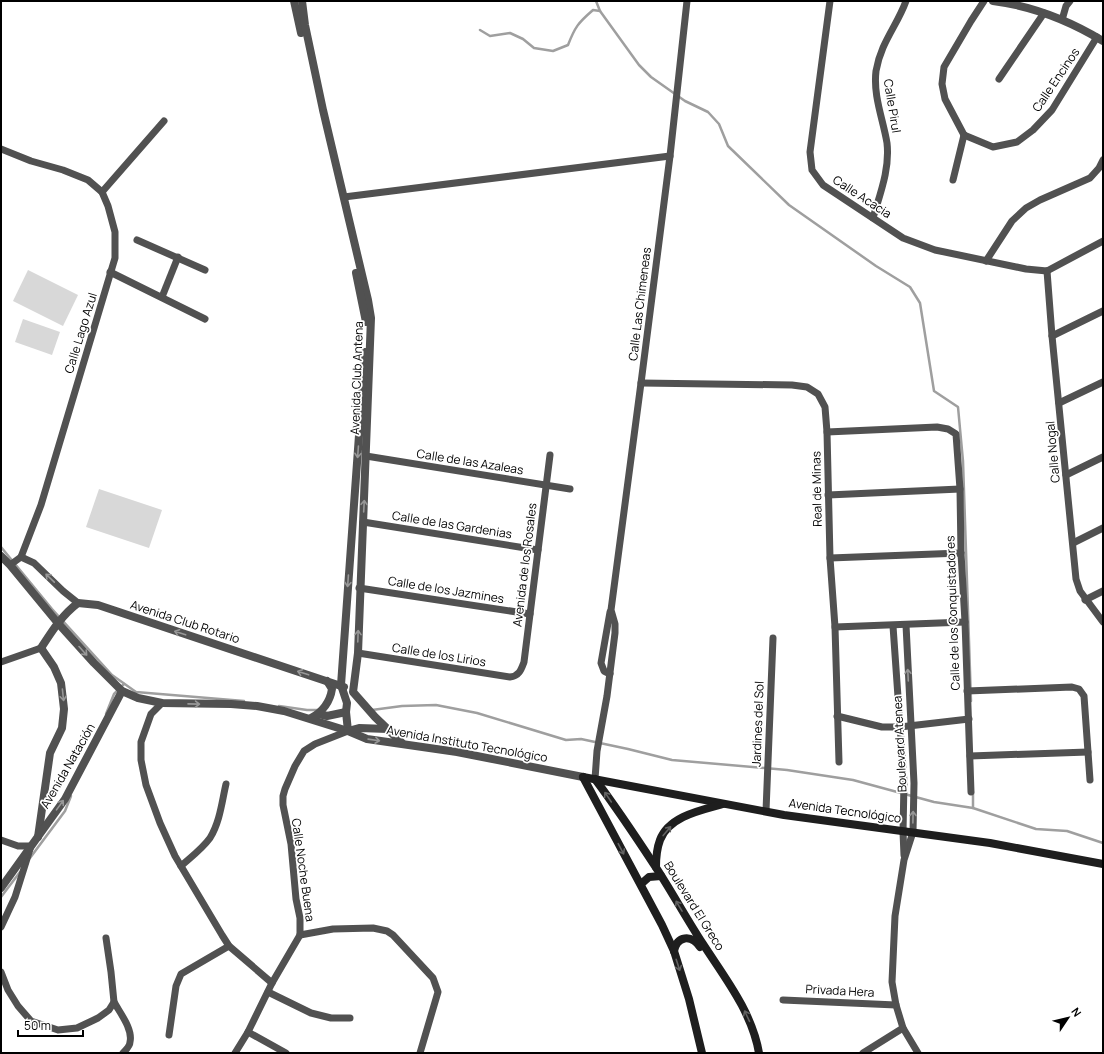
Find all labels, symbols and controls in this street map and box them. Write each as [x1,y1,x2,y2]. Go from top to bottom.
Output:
street label: Calle Encinos [1028,44,1083,115]
street label: Calle Pirul [880,78,905,134]
street label: Calle Acacia [830,171,895,222]
street label: Calle Las Chimeneas [624,246,655,362]
street label: Calle Lago Azul [60,290,101,375]
street label: Avenida Club Antena [346,321,367,435]
street label: Calle Nogal [1041,420,1064,484]
one-way arrow [354,445,361,458]
street label: Calle de las Azaleas [415,445,525,478]
street label: Real de Minas [807,451,826,527]
one-way arrow [360,500,367,513]
street label: Avenida de los Rosales [508,502,541,628]
street label: Calle de las Gardenias [391,507,513,542]
street label: Calle de los Conquistadores [941,535,964,691]
street label: Calle de los Jazmines [387,572,505,607]
one-way arrow [45,574,55,583]
one-way arrow [345,574,352,587]
street label: Avenida Club Rotario [128,596,242,647]
one-way arrow [174,629,187,636]
one-way arrow [354,630,362,643]
street label: Calle de los Lirios [391,639,487,670]
one-way arrow [78,646,87,656]
one-way arrow [298,669,310,677]
one-way arrow [904,669,912,682]
street label: Jardines del Sol [748,681,767,767]
one-way arrow [59,688,66,701]
street label: Boulevard Atenea [888,695,911,793]
one-way arrow [187,700,200,707]
street label: Avenida Natación [36,720,99,811]
street label: Avenida Instituto Tecnológico [385,721,549,766]
one-way arrow [367,736,380,744]
one-way arrow [604,792,612,803]
street label: Avenida Tecnológico [788,794,902,827]
one-way arrow [56,800,65,811]
one-way arrow [910,811,917,824]
street label: Calle Noche Buena [288,817,319,923]
one-way arrow [662,826,671,836]
one-way arrow [618,843,626,855]
street label: Boulevard El Greco [660,858,729,954]
one-way arrow [675,901,683,912]
one-way arrow [675,959,682,972]
street label: Privada Hera [805,980,875,1001]
north arrow [1048,998,1088,1038]
text: N [1068,1004,1085,1020]
one-way arrow [743,1010,750,1022]
scale bar [18,1012,83,1038]
text: 50 m [24,1017,51,1034]

